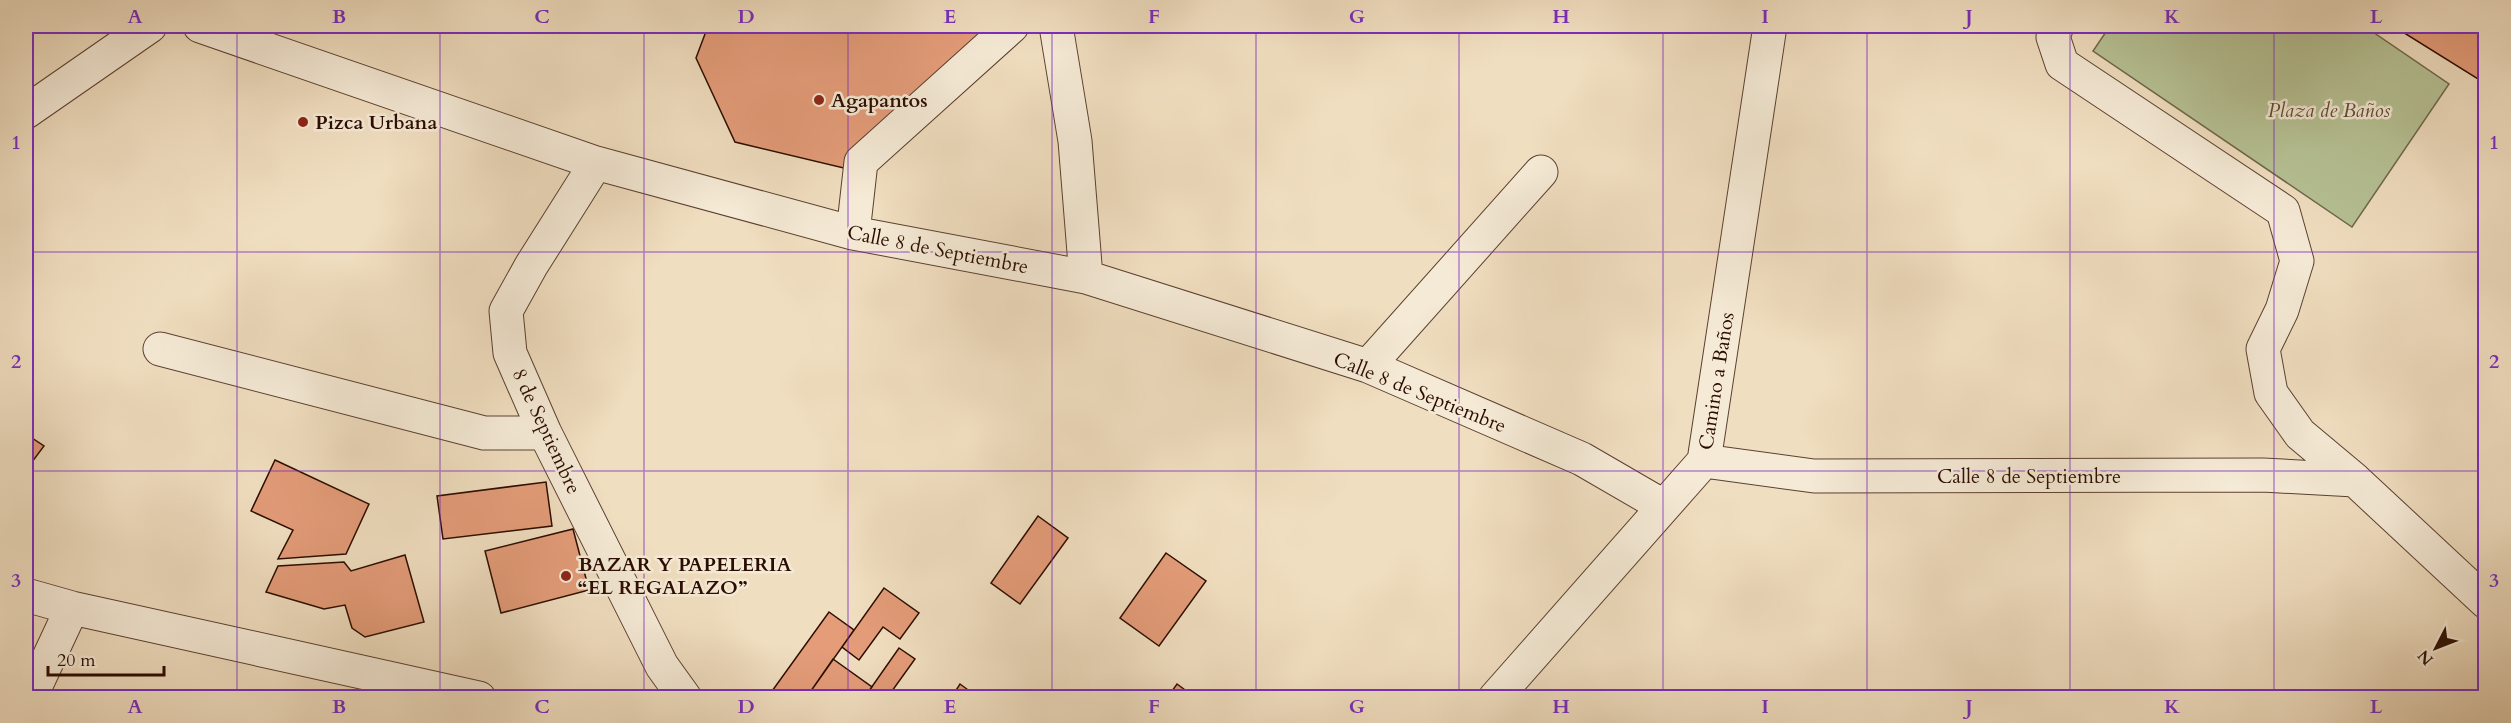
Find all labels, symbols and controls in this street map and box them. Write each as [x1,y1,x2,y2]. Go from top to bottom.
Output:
text: A [127,3,143,30]
text: B [332,3,346,30]
text: C [534,3,550,30]
text: D [737,3,755,30]
text: E [944,3,956,30]
text: F [1148,3,1160,30]
text: G [1349,3,1365,30]
text: H [1552,3,1570,30]
text: I [1761,3,1769,30]
text: J [1962,3,1973,30]
text: K [2164,3,2181,30]
text: L [2370,3,2383,30]
place label: Agapantos [831,87,928,114]
marker: Agapantos [812,93,826,107]
park label: Plaza de Baños [2268,97,2390,124]
place label: Pizca Urbana [315,109,437,136]
marker: Pizca Urbana [296,115,310,129]
text: 1 [11,129,21,156]
text: 1 [2489,129,2499,156]
street label: Calle 8 de Septiembre [845,219,1031,280]
street label: Camino a Baños [1692,310,1741,452]
street label: Calle 8 de Septiembre [1329,345,1510,439]
text: 2 [11,348,21,375]
text: 2 [2489,348,2499,375]
street label: 8 de Septiembre [506,364,587,498]
street label: Calle 8 de Septiembre [1937,463,2121,490]
place label: BAZAR Y PAPELERIA “EL REGALAZO” [578,551,792,601]
text: 3 [11,567,21,594]
text: 3 [2489,567,2499,594]
marker: BAZAR Y PAPELERIA “EL REGALAZO” [559,569,573,583]
north arrow [2406,618,2466,678]
scale bar [48,639,164,677]
text: N [2413,645,2438,670]
text: 20 m [57,648,96,673]
text: A [127,693,143,720]
text: B [332,693,346,720]
text: C [534,693,550,720]
text: D [737,693,755,720]
text: E [944,693,956,720]
text: F [1148,693,1160,720]
text: G [1349,693,1365,720]
text: H [1552,693,1570,720]
text: I [1761,693,1769,720]
text: J [1962,693,1973,720]
text: K [2164,693,2181,720]
text: L [2370,693,2383,720]

